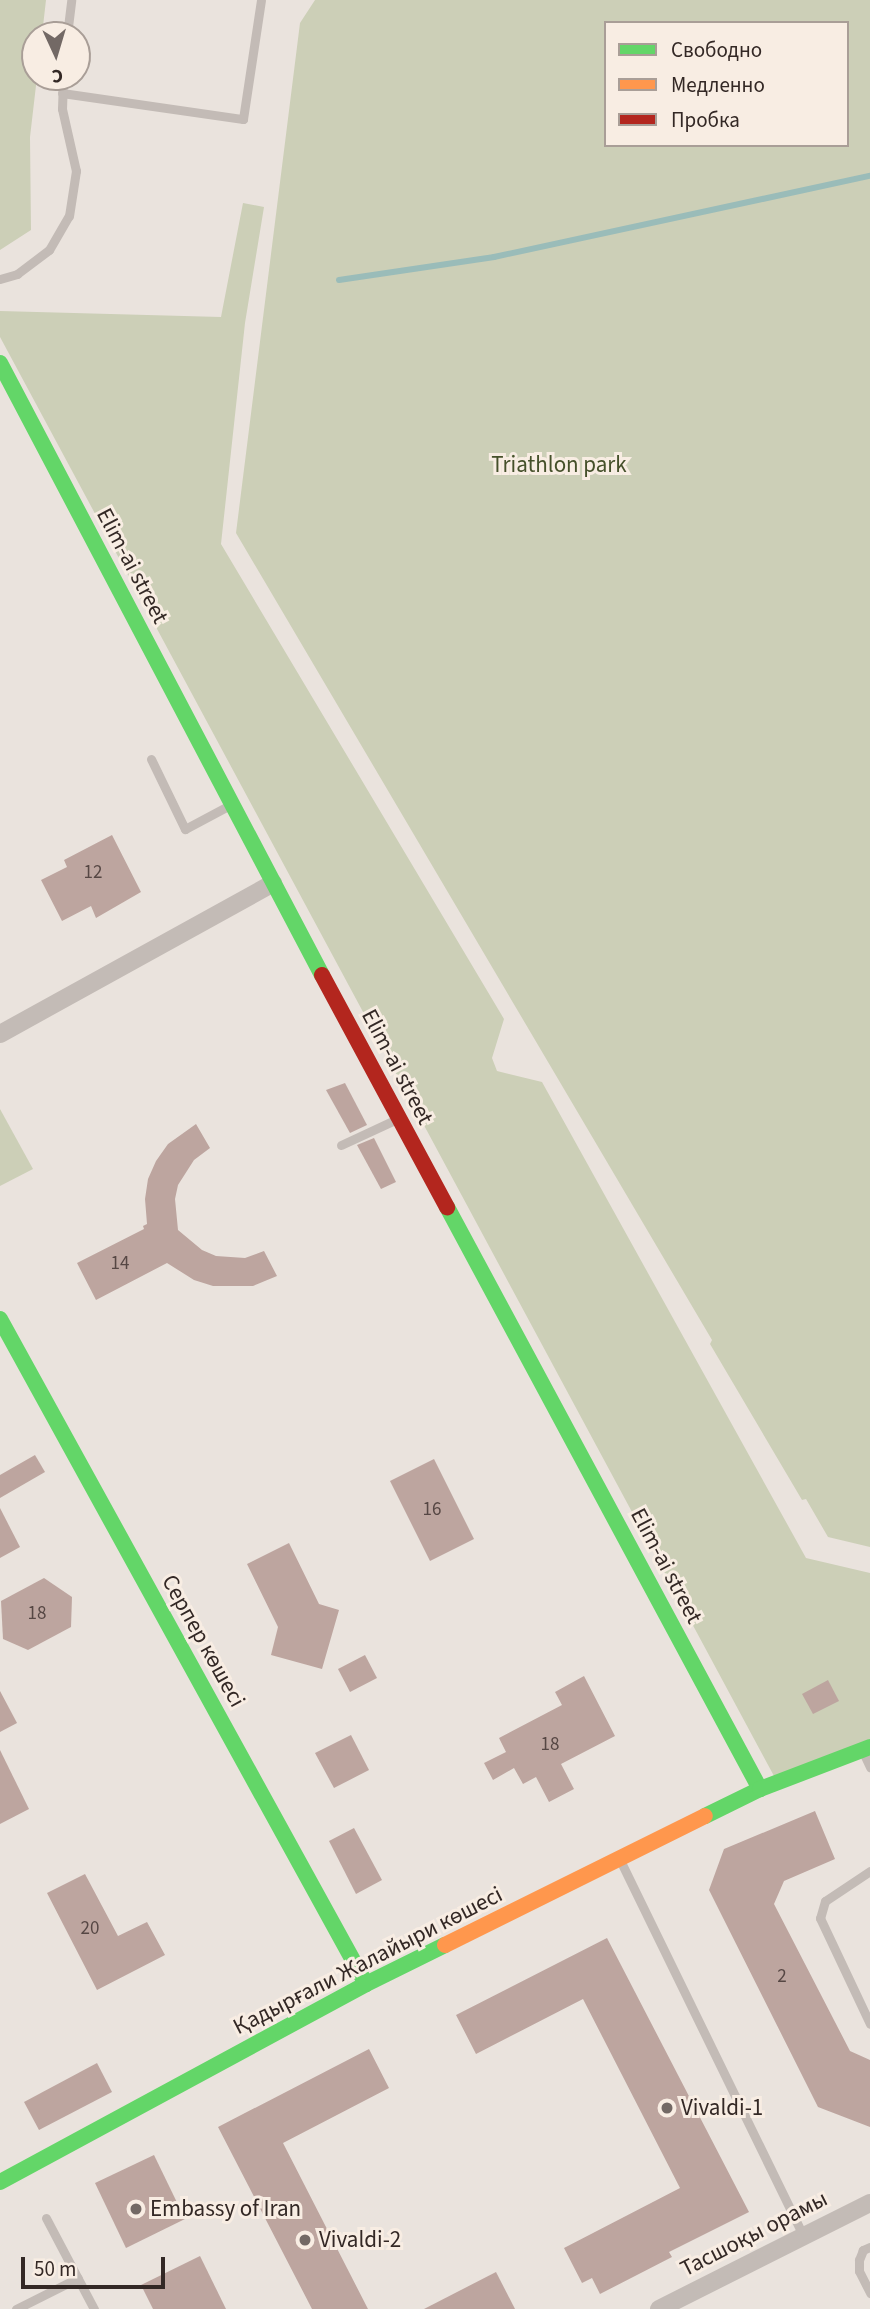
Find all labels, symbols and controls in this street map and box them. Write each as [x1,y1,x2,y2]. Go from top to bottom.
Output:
north arrow [21,21,91,91]
legend [604,21,849,147]
text: Свободно [671,35,762,65]
text: С [51,62,64,89]
text: Медленно [671,70,765,100]
text: Пробка [671,105,740,135]
park label: Triathlon park [491,451,627,479]
street label: Elim-ai street [90,504,174,628]
house number: 12 [84,862,102,884]
street label: Elim-ai street [355,1005,439,1129]
house number: 14 [111,1253,129,1275]
house number: 16 [423,1499,441,1521]
street label: Elim-ai street [624,1504,708,1628]
street label: Серпер көшесі [155,1570,251,1712]
house number: 18 [28,1603,46,1625]
house number: 18 [541,1734,559,1756]
street label: Қадырғали Жалайыри көшесі [229,1881,507,2041]
house number: 20 [81,1918,99,1940]
house number: 2 [777,1966,787,1988]
place label: Vivaldi-1 [681,2094,763,2122]
marker: Vivaldi-1 [659,2100,675,2116]
street label: Тасшоқы орамы [676,2185,832,2283]
place label: Embassy of Iran [150,2195,301,2223]
marker: Embassy of Iran [128,2201,144,2217]
place label: Vivaldi-2 [319,2226,401,2254]
marker: Vivaldi-2 [297,2232,313,2248]
scale bar [24,2242,168,2286]
text: 50 m [34,2254,76,2284]

